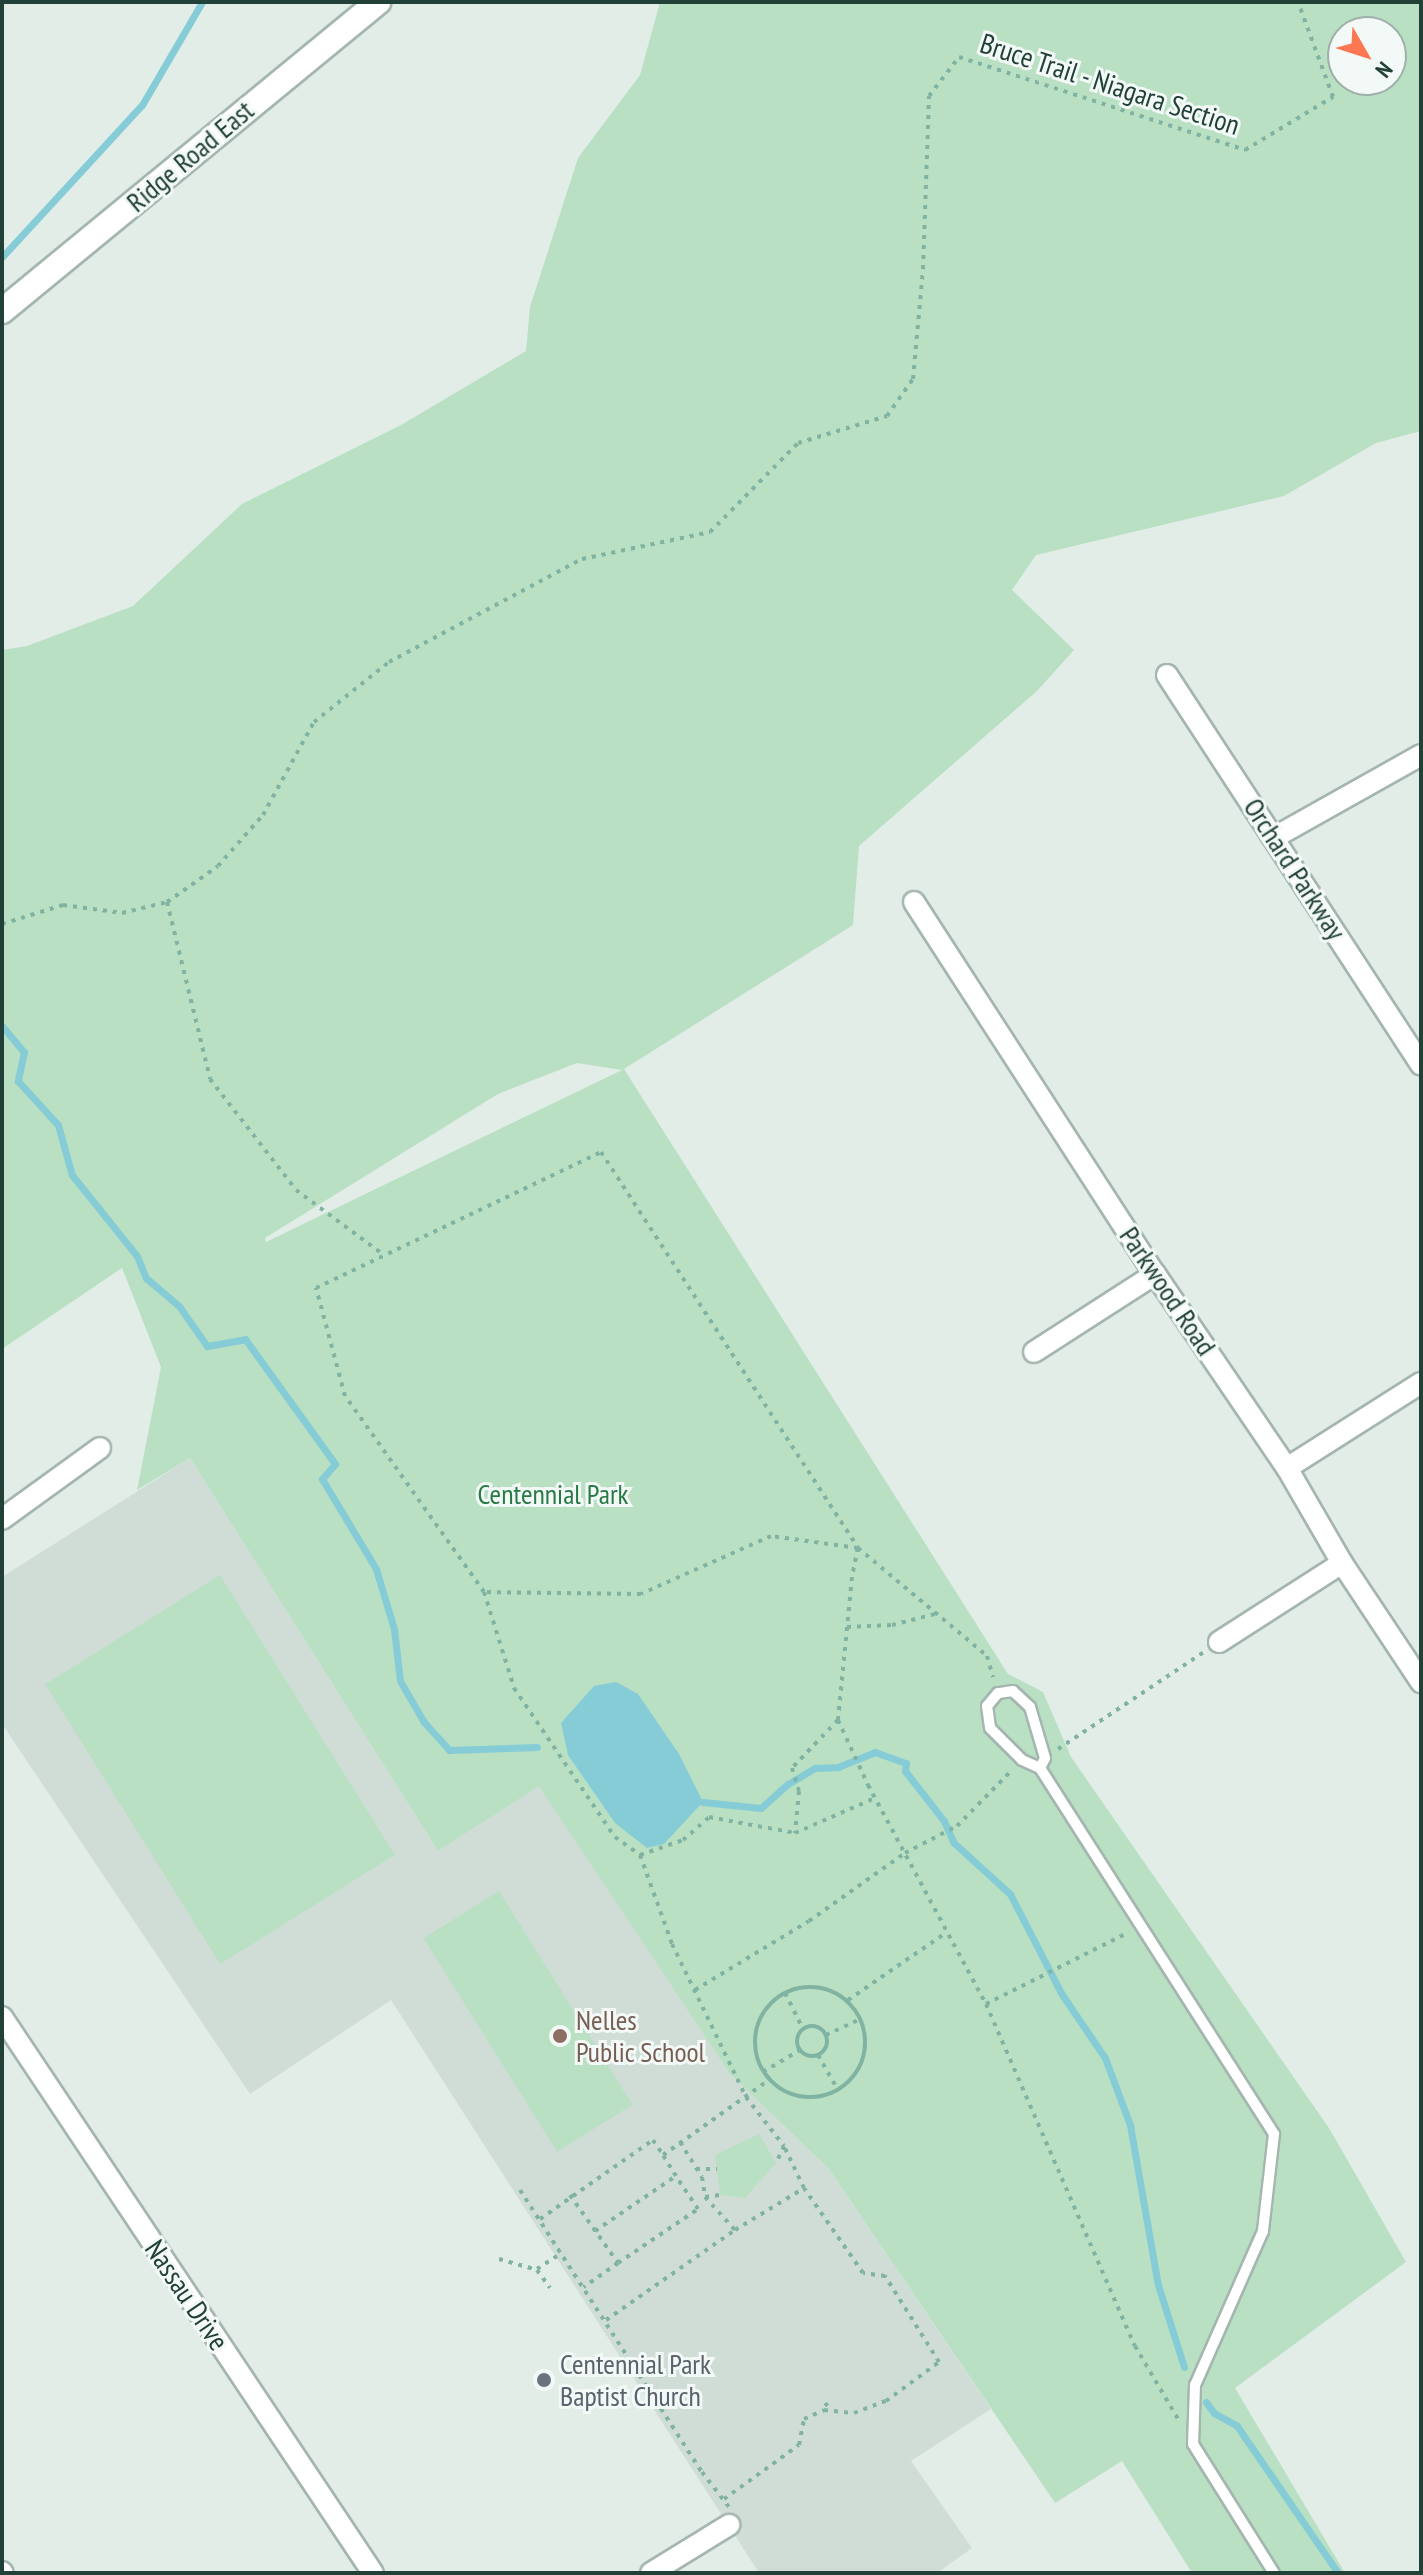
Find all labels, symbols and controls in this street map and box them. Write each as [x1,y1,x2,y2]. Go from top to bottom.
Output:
north arrow [1327,16,1407,96]
street label: Bruce Trail - Niagara Section [975,26,1245,142]
text: N [1369,56,1399,83]
street label: Ridge Road East [120,93,260,219]
street label: Orchard Parkway [1237,792,1353,946]
street label: Parkwood Road [1113,1220,1223,1362]
park label: Centennial Park [478,1477,628,1511]
place label: Nelles Public School [576,2003,706,2069]
marker: Nelles Public School [551,2027,569,2045]
street label: Nassau Drive [138,2234,236,2356]
place label: Centennial Park Baptist Church [560,2347,711,2413]
marker: Centennial Park Baptist Church [535,2371,553,2389]

